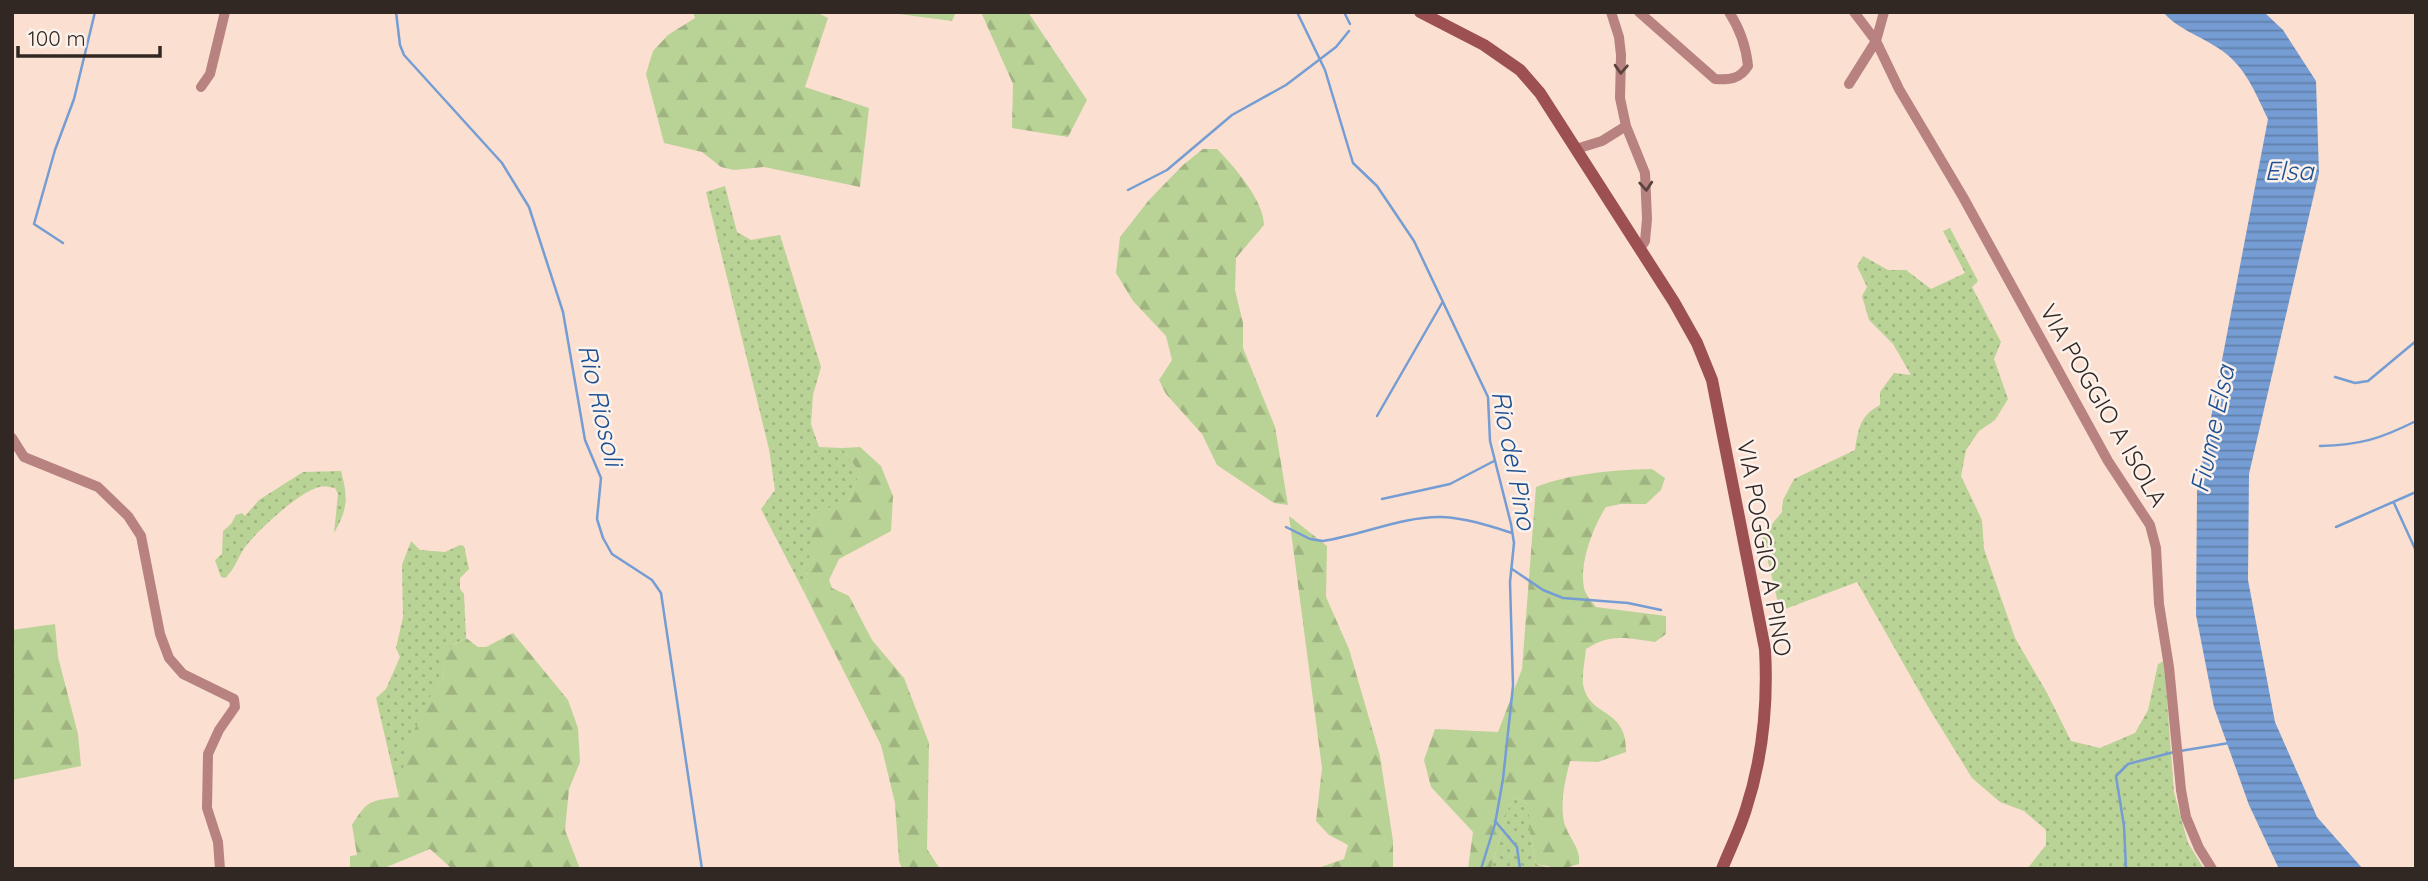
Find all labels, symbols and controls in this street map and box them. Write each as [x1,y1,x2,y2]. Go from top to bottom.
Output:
scale bar [18,14,159,58]
text: 100 m [28,25,86,51]
one-way arrow [1613,64,1628,75]
water label: Elsa [2265,154,2315,187]
one-way arrow [1638,181,1653,192]
street label: VIA POGGIO A ISOLA [2034,298,2174,512]
water label: Rio Riosoli [571,341,632,472]
water label: Fiume Elsa [2182,361,2242,496]
water label: Rio del Pino [1484,388,1544,534]
street label: VIA POGGIO A PINO [1731,437,1799,659]

